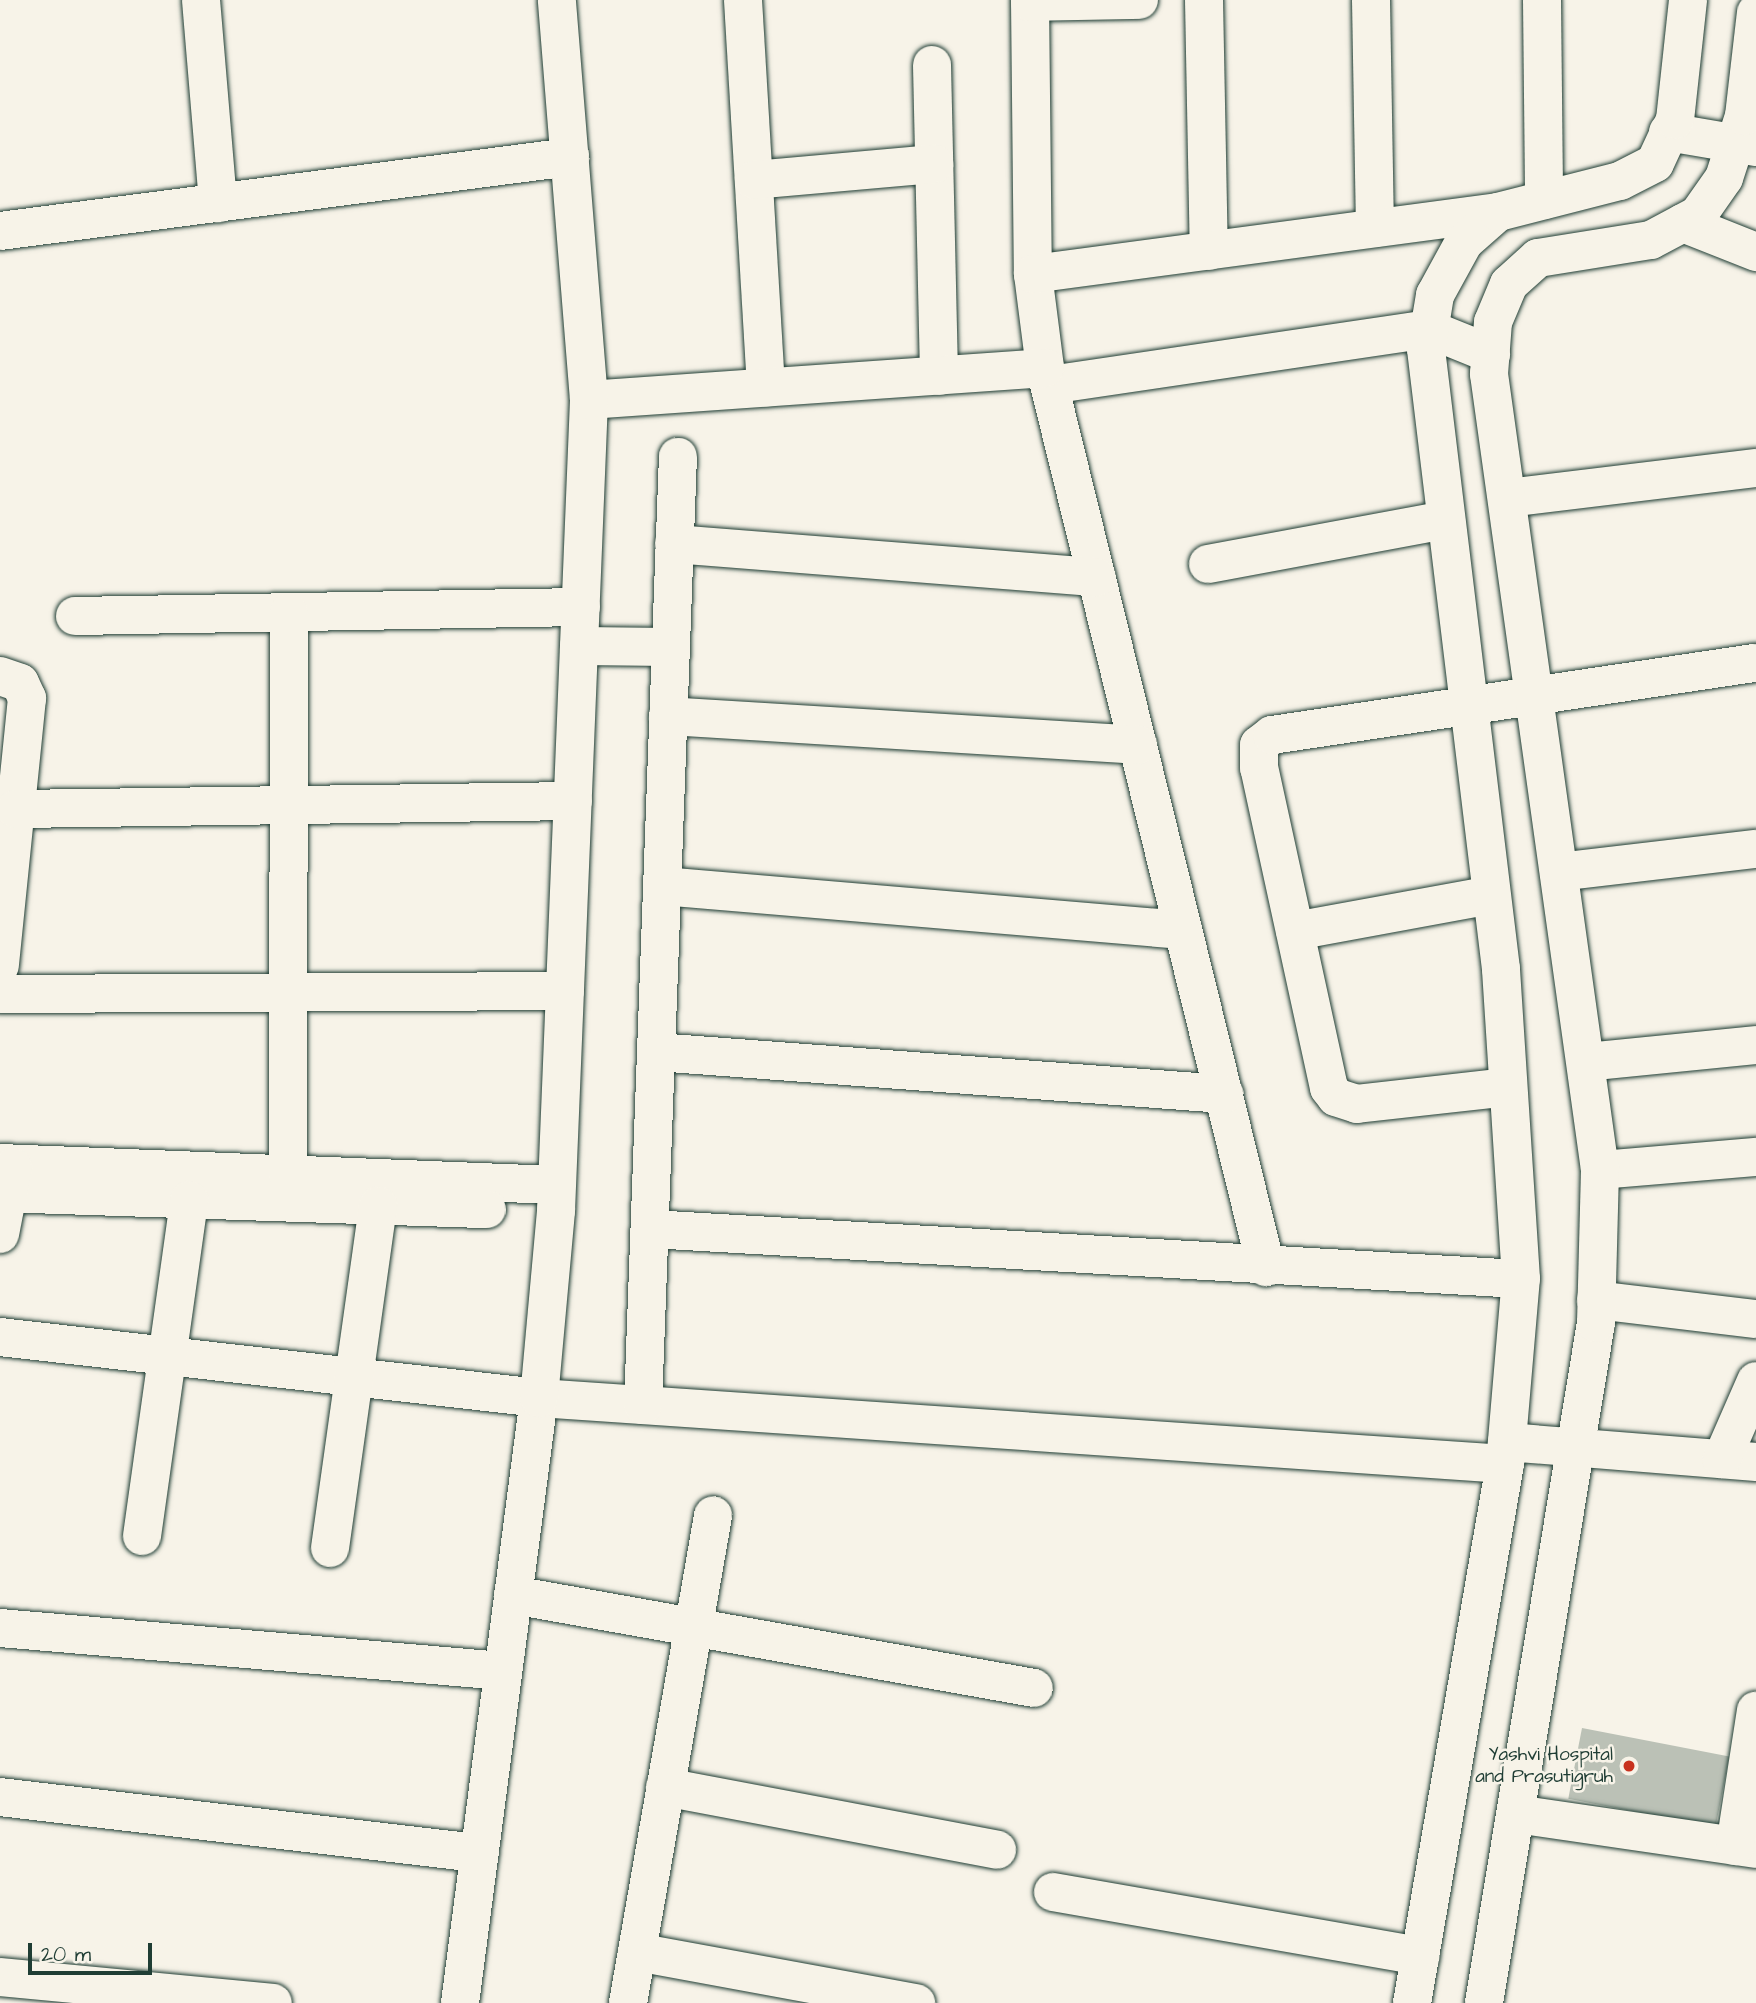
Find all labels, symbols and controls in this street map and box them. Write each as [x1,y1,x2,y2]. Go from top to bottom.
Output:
place label: Yashvi Hospital and Prasutigruh [1475,1744,1613,1788]
marker: Yashvi Hospital and Prasutigruh [1619,1756,1639,1776]
scale bar [32,1930,156,1974]
text: 20 m [41,1940,91,1969]

